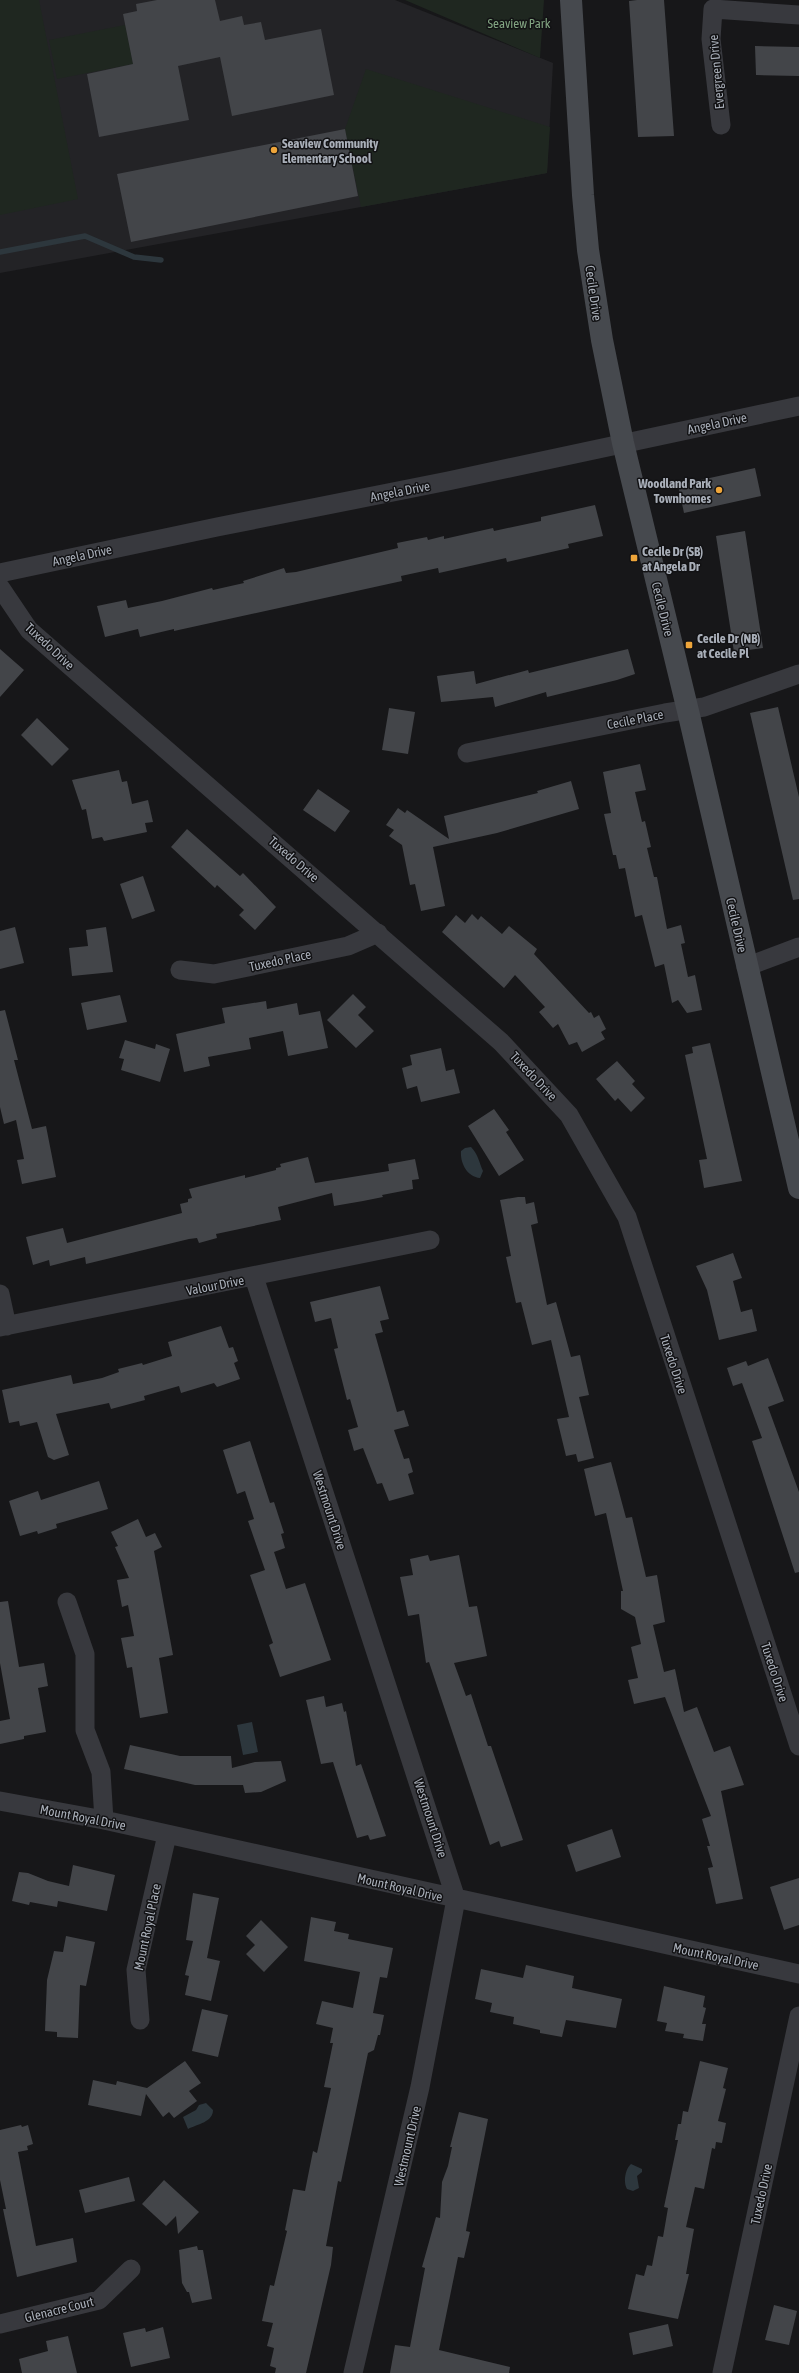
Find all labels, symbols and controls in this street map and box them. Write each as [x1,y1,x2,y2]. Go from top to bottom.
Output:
park label: Seaview Park [488,16,551,31]
street label: Evergreen Drive [706,34,727,110]
place label: Seaview Community Elementary School [282,136,379,166]
marker: Seaview Community Elementary School [269,145,279,155]
street label: Cecile Drive [582,264,605,322]
street label: Angela Drive [686,410,748,437]
place label: Woodland Park Townhomes [637,476,711,506]
street label: Angela Drive [369,478,431,505]
marker: Woodland Park Townhomes [714,485,724,495]
street label: Angela Drive [51,542,113,569]
place label: Cecile Dr (SB) at Angela Dr [642,544,703,574]
marker: Cecile Dr (SB) at Angela Dr [629,553,639,563]
street label: Cecile Drive [648,580,677,638]
street label: Tuxedo Drive [22,620,77,673]
place label: Cecile Dr (NB) at Cecile Pl [697,631,760,661]
marker: Cecile Dr (NB) at Cecile Pl [684,640,694,650]
street label: Cecile Place [606,707,665,732]
street label: Tuxedo Drive [266,834,322,885]
street label: Cecile Drive [723,896,750,954]
street label: Tuxedo Place [248,947,313,974]
street label: Tuxedo Drive [507,1049,560,1104]
street label: Valour Drive [185,1273,245,1298]
street label: Tuxedo Drive [657,1333,690,1396]
street label: Westmount Drive [310,1469,349,1552]
street label: Tuxedo Drive [758,1641,791,1704]
street label: Westmount Drive [411,1777,450,1860]
street label: Mount Royal Drive [39,1802,127,1833]
street label: Mount Royal Drive [356,1870,444,1905]
street label: Mount Royal Place [131,1882,164,1972]
street label: Mount Royal Drive [672,1940,760,1973]
street label: Westmount Drive [391,2104,424,2188]
street label: Tuxedo Drive [748,2162,775,2226]
street label: Glenacre Court [23,2294,95,2325]

